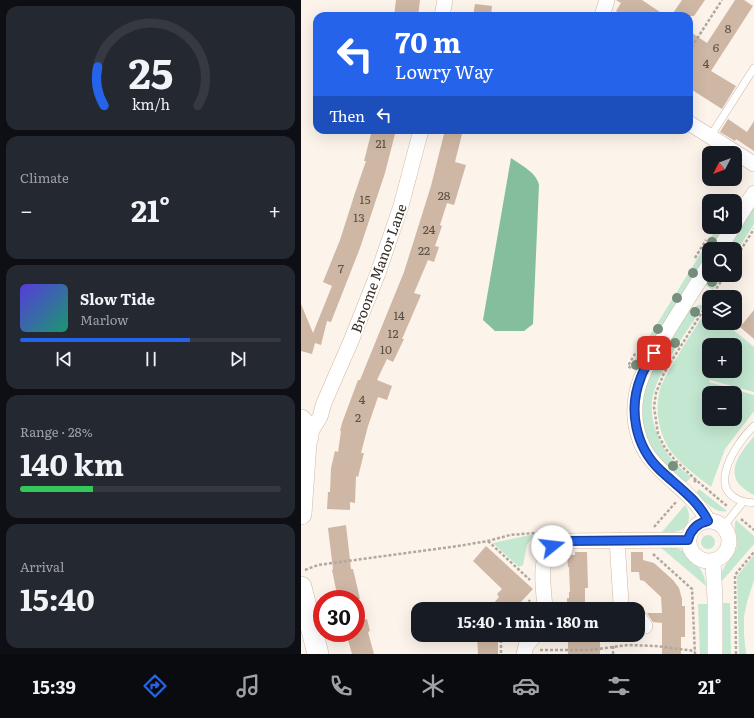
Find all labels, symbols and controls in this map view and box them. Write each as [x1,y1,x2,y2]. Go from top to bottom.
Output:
house number: 8 [725,19,732,37]
text: 70 m [395,20,461,62]
icon: left [329,28,381,80]
house number: 6 [713,38,720,56]
text: 25 [128,40,173,102]
house number: 4 [703,54,710,72]
text: Lowry Way [395,58,493,85]
text: km/h [131,92,170,113]
text: Then [329,104,365,127]
icon: left [373,104,395,126]
house number: 21 [376,134,387,152]
north arrow [702,146,742,186]
map controls [702,146,742,426]
text: Climate [20,168,69,187]
house number: 28 [438,186,451,204]
text: 21° [131,187,170,231]
house number: 15 [360,190,370,208]
text: − [20,193,33,226]
text: + [268,193,281,226]
button: sound [702,194,742,234]
street label: Broome Manor Lane [345,201,411,335]
house number: 13 [353,208,365,226]
house number: 24 [423,220,436,238]
house number: 22 [418,241,430,259]
button: search [702,242,742,282]
house number: 7 [338,259,344,277]
text: Slow Tide [80,287,155,310]
button: layers [702,290,742,330]
house number: 14 [393,306,405,324]
text: Marlow [80,310,128,329]
house number: 12 [388,324,398,342]
pin [637,336,671,370]
button: + [702,338,742,378]
house number: 10 [380,340,392,358]
icon: arrive [643,342,665,364]
icon: previous [53,348,75,370]
icon: pause [140,348,162,370]
icon: next [227,348,249,370]
button: − [702,386,742,426]
house number: 4 [359,390,366,408]
house number: 2 [355,408,361,426]
text: Range · 28% [20,422,93,441]
text: 140 km [20,441,124,485]
position arrow [531,525,573,567]
text: Arrival [20,557,64,576]
text: 15:40 [20,576,95,620]
speed limit sign: 30 [313,590,365,642]
text: 15:40 · 1 min · 180 m [457,610,599,633]
icon: directions [141,672,169,700]
icon: music [234,672,262,700]
icon: phone [327,672,355,700]
icon: climate [419,672,447,700]
icon: car [512,672,540,700]
icon: filters [605,672,633,700]
text: 15:39 [32,673,76,700]
text: 21° [698,673,722,700]

